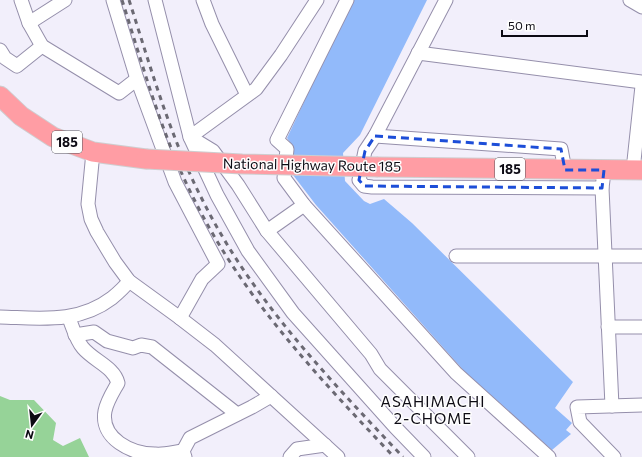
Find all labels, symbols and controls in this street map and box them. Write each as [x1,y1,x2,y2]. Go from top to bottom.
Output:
scale bar [502,12,587,38]
text: 50 m [508,18,536,32]
road number: 185 [52,131,82,153]
street label: National Highway Route 185 [223,154,401,175]
road number: 185 [495,158,525,180]
district label: ASAHIMACHI 2-CHOME [381,392,485,427]
north arrow [12,405,52,445]
text: N [24,428,35,442]

